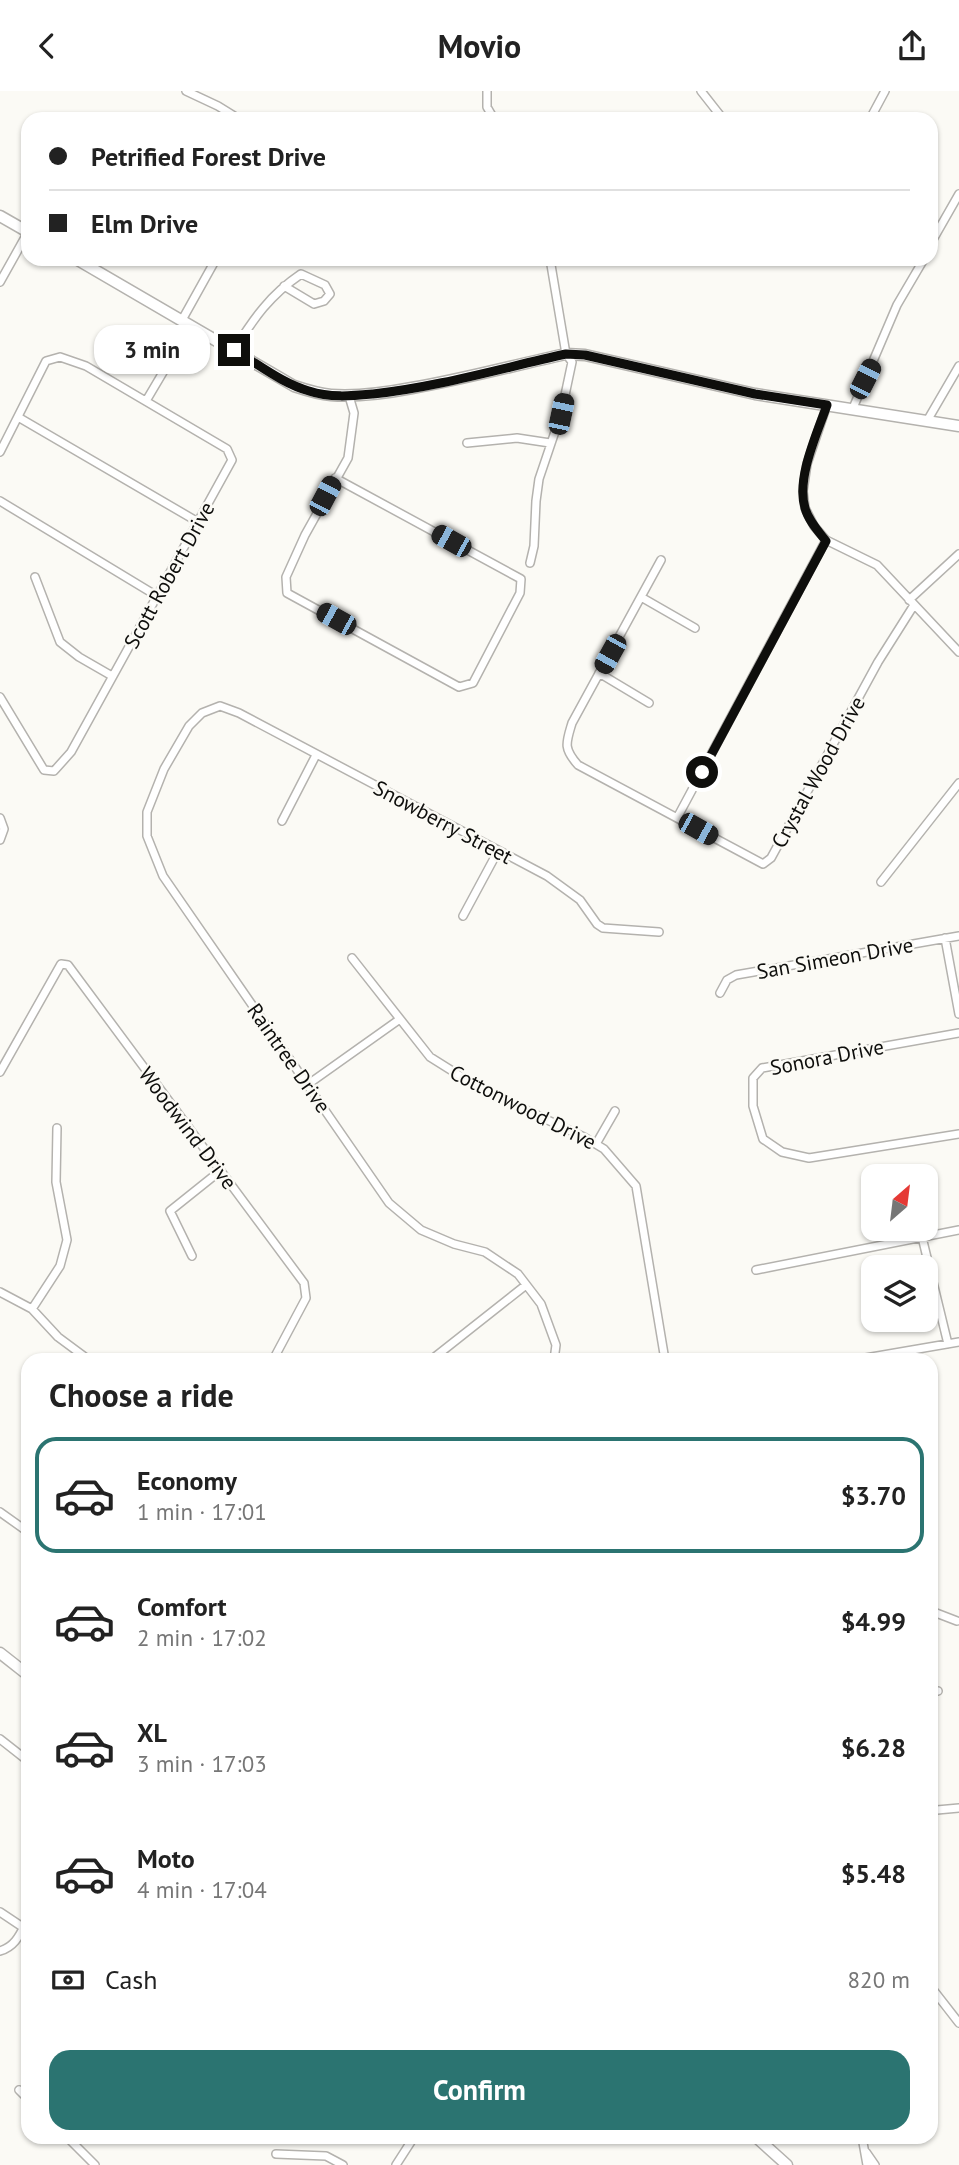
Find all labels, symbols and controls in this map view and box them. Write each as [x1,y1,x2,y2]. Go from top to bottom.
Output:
text: Movio [438,25,521,67]
icon: back [28,27,66,65]
icon: share [893,27,931,65]
text: Petrified Forest Drive [91,140,326,173]
text: Elm Drive [91,207,198,240]
callout: 3 min [94,325,210,375]
route end [218,334,250,366]
text: 3 min [124,335,180,364]
car [847,356,884,402]
car [547,391,576,437]
car [306,473,345,519]
street label: Scott Robert Drive [118,497,220,653]
car [428,522,475,560]
car [313,600,360,638]
car [591,631,630,677]
street label: Crystal Wood Drive [765,691,871,853]
route start [686,756,718,788]
street label: Snowberry Street [369,774,517,870]
car [675,810,722,848]
street label: San Simeon Drive [755,931,915,985]
street label: Raintree Drive [241,998,337,1118]
street label: Sonora Drive [768,1033,886,1081]
street label: Cottonwood Drive [445,1058,601,1156]
street label: Woodwind Drive [133,1061,243,1195]
north arrow [861,1164,938,1241]
map controls [861,1164,938,1332]
button: layers [861,1255,938,1332]
text: Choose a ride [49,1374,234,1416]
icon: car [53,1464,116,1527]
text: Economy [137,1464,237,1497]
text: $3.70 [841,1479,906,1512]
text: 1 min · 17:01 [137,1497,267,1526]
icon: car [53,1590,116,1653]
text: Comfort [137,1590,227,1623]
text: $4.99 [841,1605,906,1638]
text: 2 min · 17:02 [137,1623,267,1652]
icon: car [53,1716,116,1779]
text: XL [137,1716,167,1749]
text: $6.28 [841,1731,906,1764]
text: 3 min · 17:03 [137,1749,267,1778]
icon: car [53,1842,116,1905]
text: Moto [137,1842,195,1875]
text: $5.48 [841,1857,906,1890]
text: 4 min · 17:04 [137,1875,267,1904]
icon: cash [49,1961,87,1999]
text: Cash [105,1963,157,1996]
text: 820 m [848,1965,910,1994]
button: Confirm [49,2050,910,2130]

